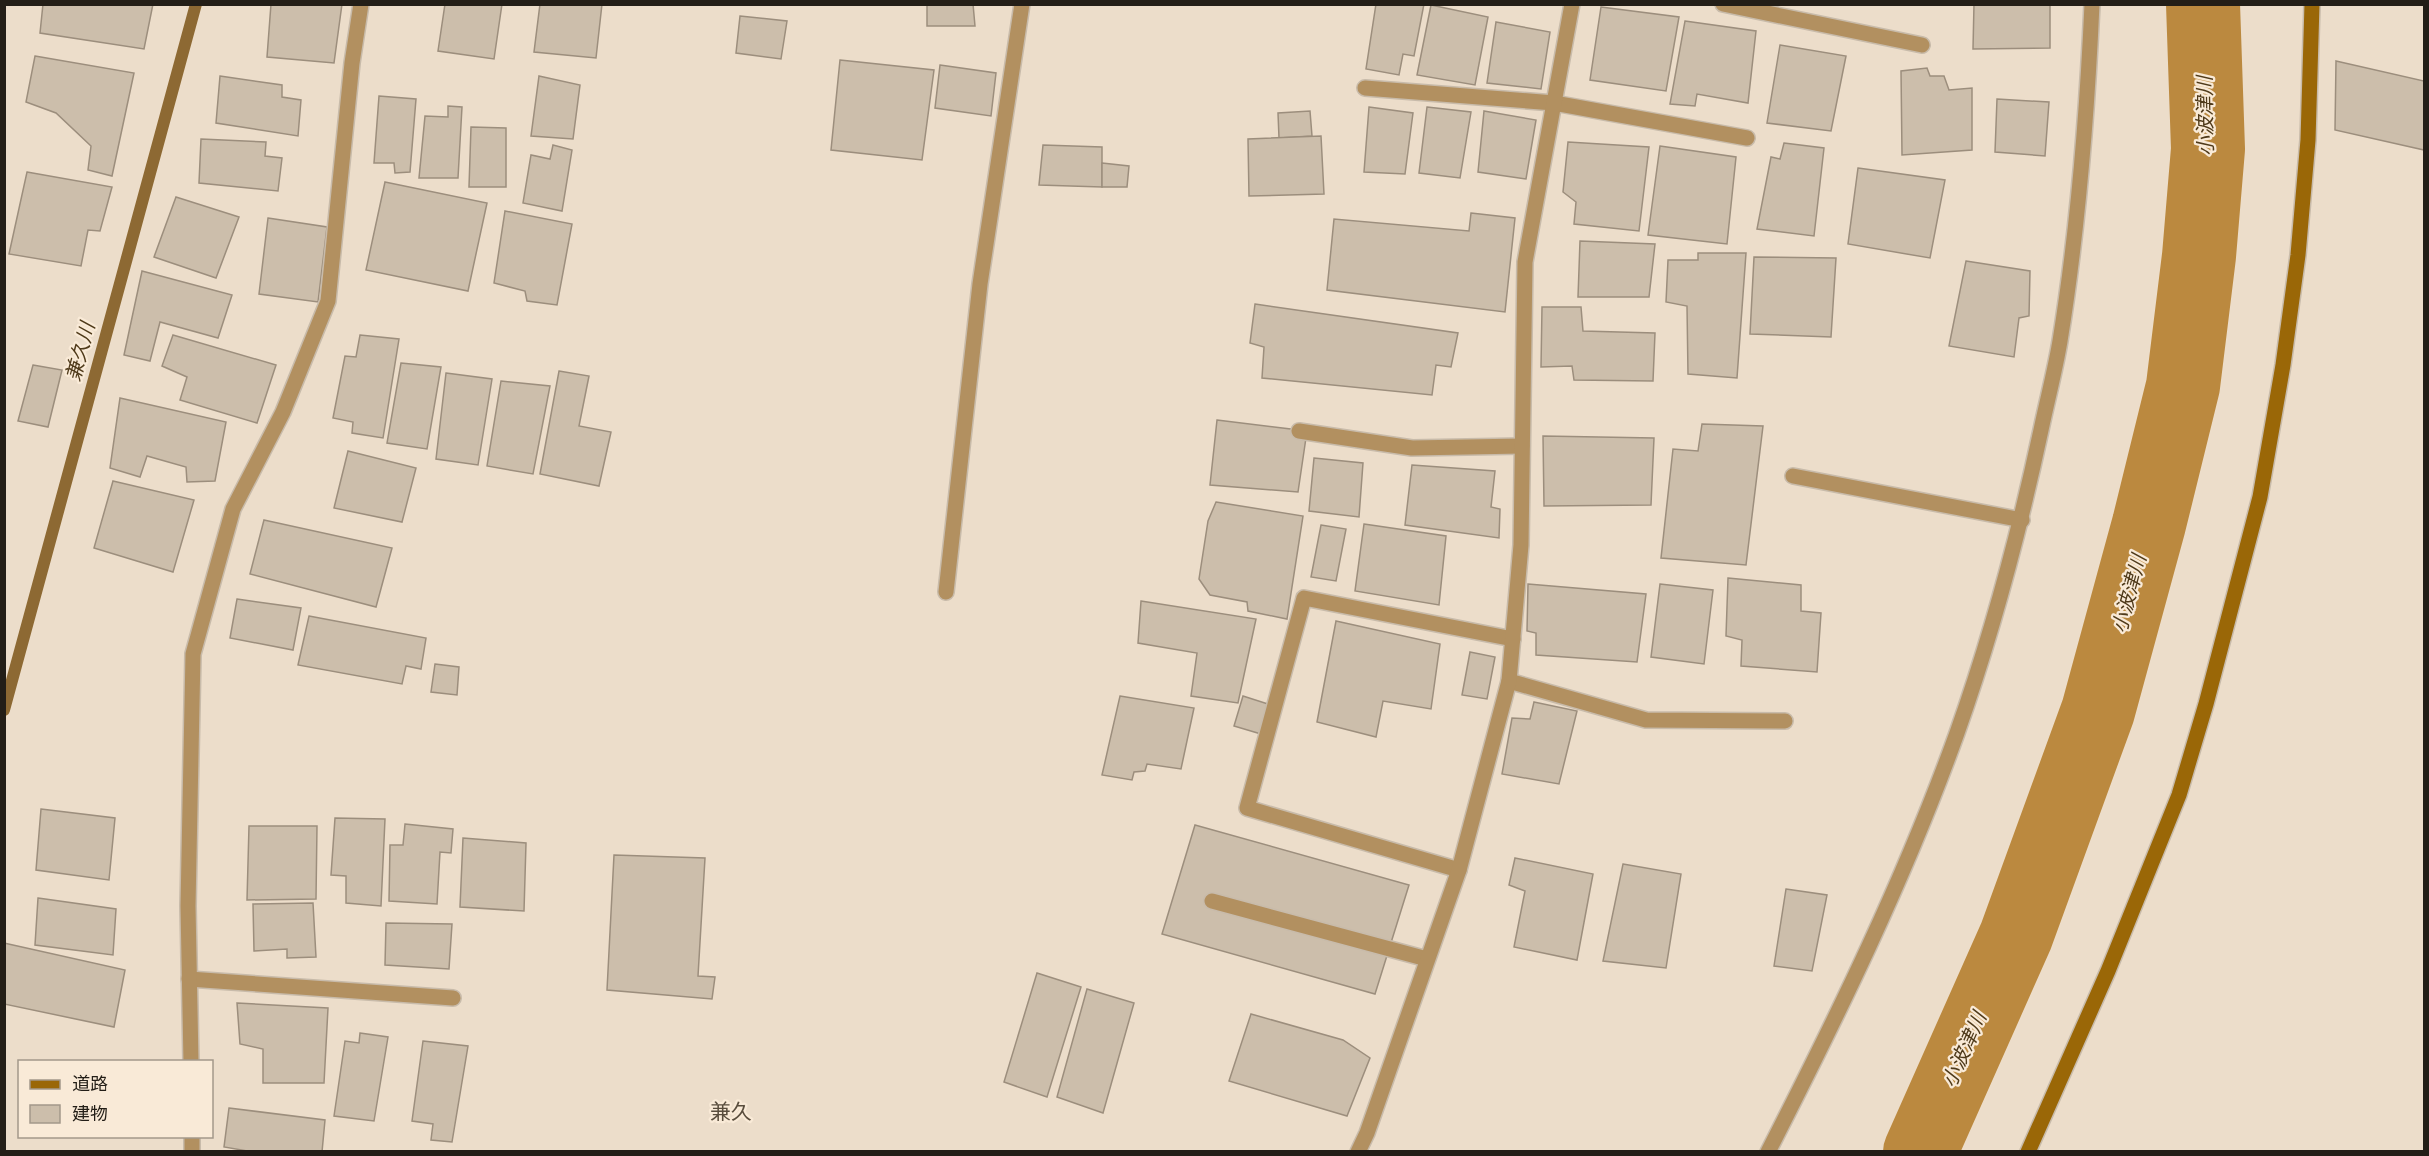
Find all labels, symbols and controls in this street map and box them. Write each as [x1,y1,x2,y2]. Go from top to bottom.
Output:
water label: 小波津川 [2194,74,2217,156]
water label: 兼久川 [63,318,99,384]
water label: 小波津川 [2109,551,2151,635]
water label: 小波津川 [1939,1007,1991,1091]
legend [18,1060,213,1138]
text: 道路 [72,1074,108,1094]
district label: 兼久 [710,1101,752,1123]
text: 建物 [72,1104,108,1124]

